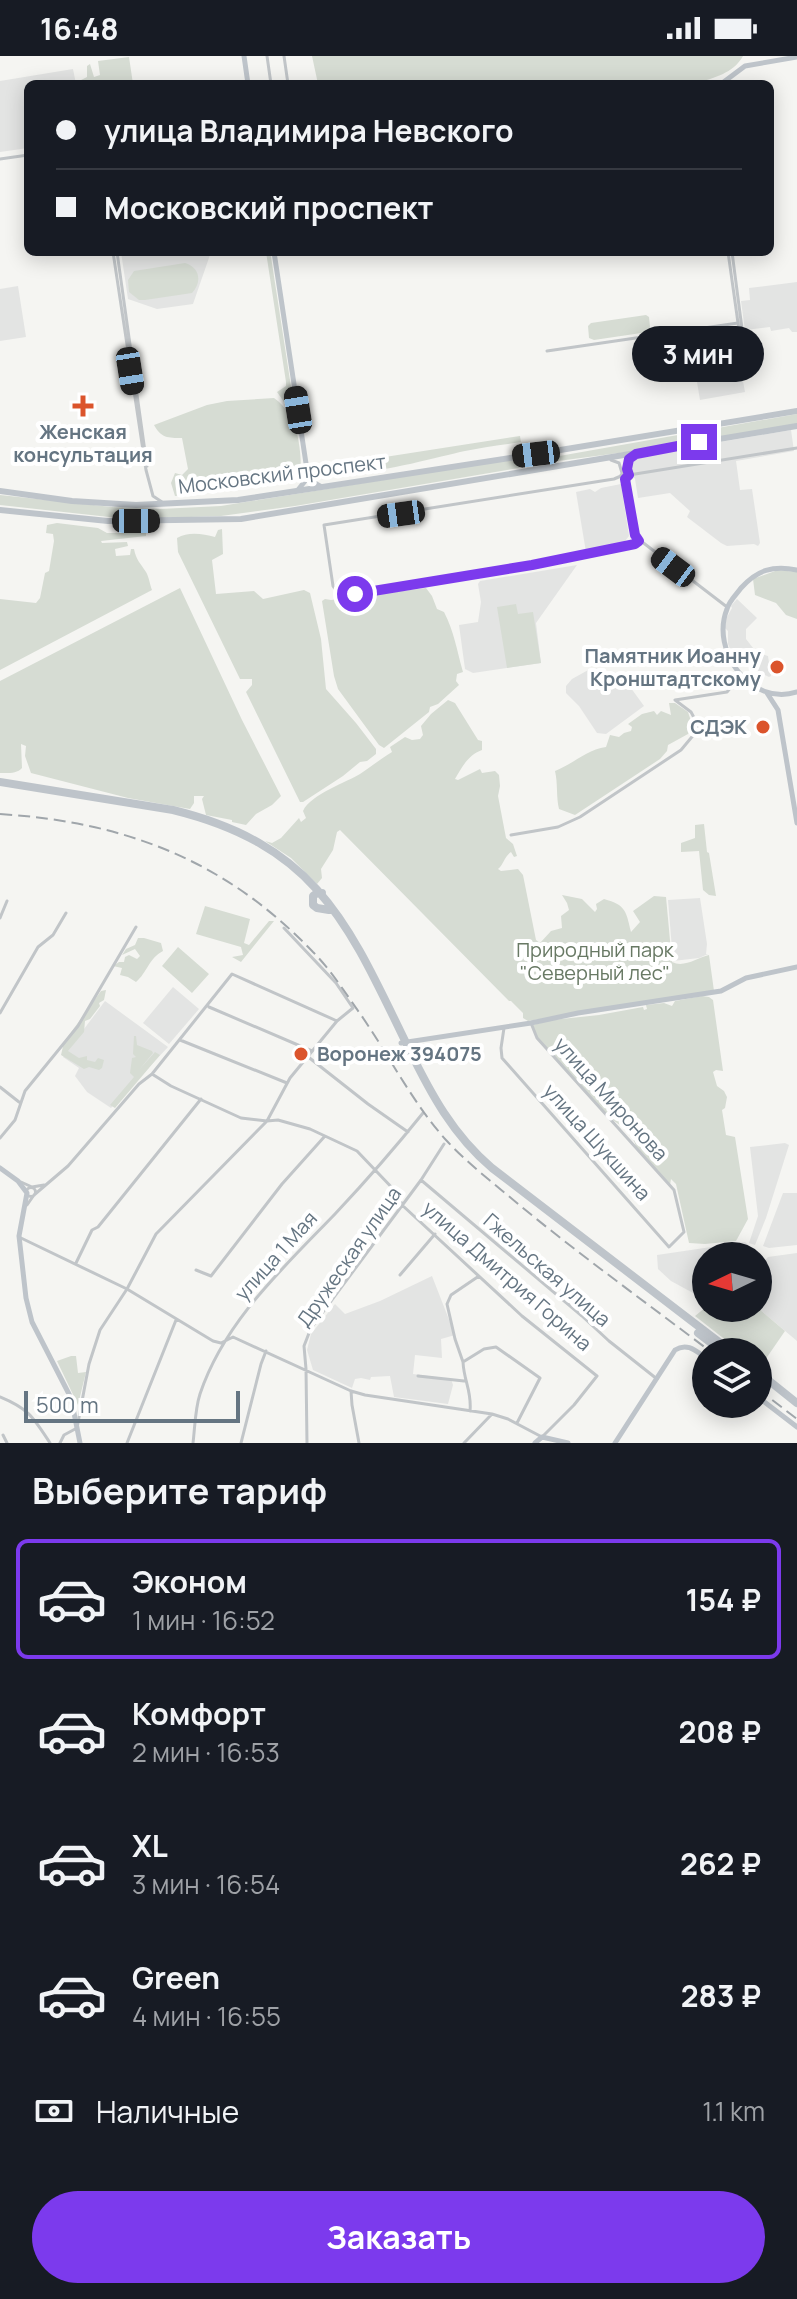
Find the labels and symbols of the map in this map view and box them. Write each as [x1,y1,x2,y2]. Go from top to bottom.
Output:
callout: 3 мин [633,326,765,382]
car [114,345,146,397]
car [282,384,314,436]
marker: Женская консультация [72,395,94,417]
place label: Женская консультация [13,418,153,468]
route end [681,424,717,460]
car [511,439,561,469]
street label: Московский проспект [177,447,387,500]
car [376,499,426,529]
car [112,509,160,533]
car [647,543,699,591]
route start [337,576,373,612]
place label: Памятник Иоанну Кронштадтскому [585,642,762,692]
marker: Памятник Иоанну Кронштадтскому [768,658,786,676]
place label: СДЭК [690,713,747,740]
marker: СДЭК [754,718,772,736]
park label: Природный парк "Северный лес" [516,936,675,986]
street label: улица Миронова [549,1031,674,1166]
place label: Воронеж 394075 [317,1040,482,1067]
marker: Воронеж 394075 [292,1045,310,1063]
street label: улица Шукшина [538,1077,657,1206]
street label: Дружеская улица [290,1181,407,1332]
street label: улица Дмитрия Горина [417,1195,598,1357]
street label: улица 1 Мая [228,1205,323,1306]
street label: Гжельская улица [478,1207,617,1332]
north arrow [692,1242,772,1322]
scale bar [24,1387,240,1423]

